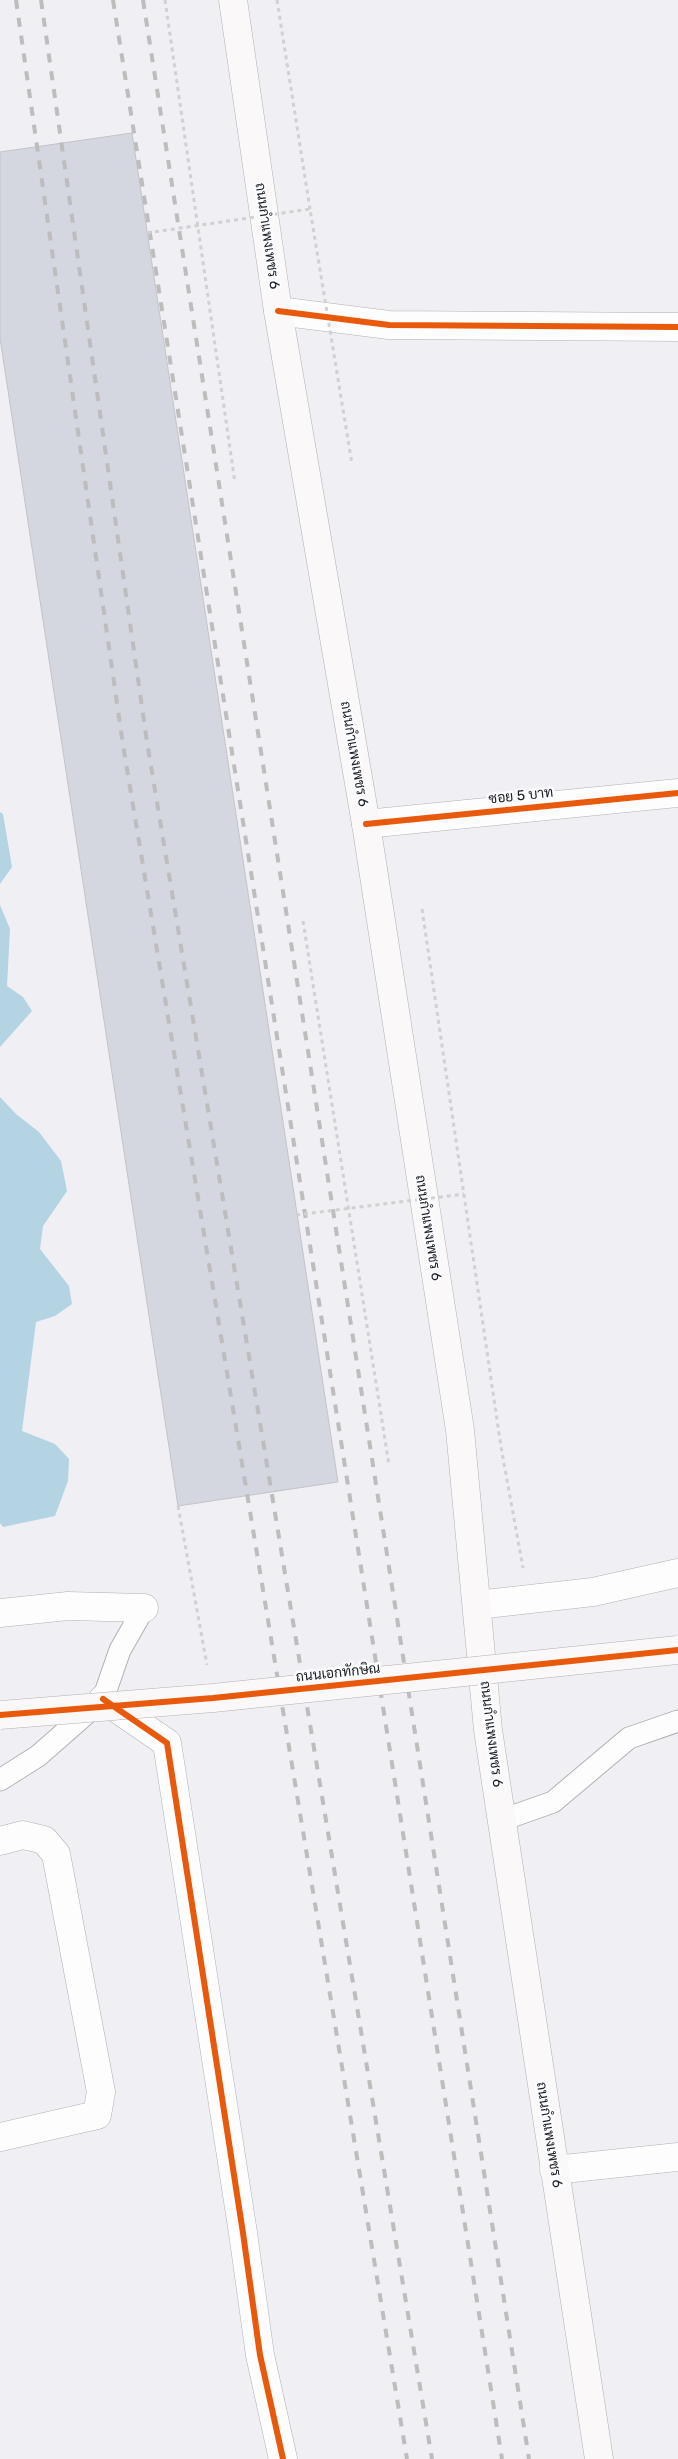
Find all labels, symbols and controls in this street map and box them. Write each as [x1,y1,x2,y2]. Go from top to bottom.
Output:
street label: ถนนกำแพงเพชร 6 [251,182,283,290]
street label: ถนนกำแพงเพชร 6 [336,700,372,808]
street label: ซอย 5 บาท [488,784,554,808]
street label: ถนนกำแพงเพชร 6 [411,1174,445,1282]
street label: ถนนเอกทักษิณ [295,1660,381,1686]
street label: ถนนกำแพงเพชร 6 [476,1680,506,1788]
street label: ถนนกำแพงเพชร 6 [532,2081,566,2189]

